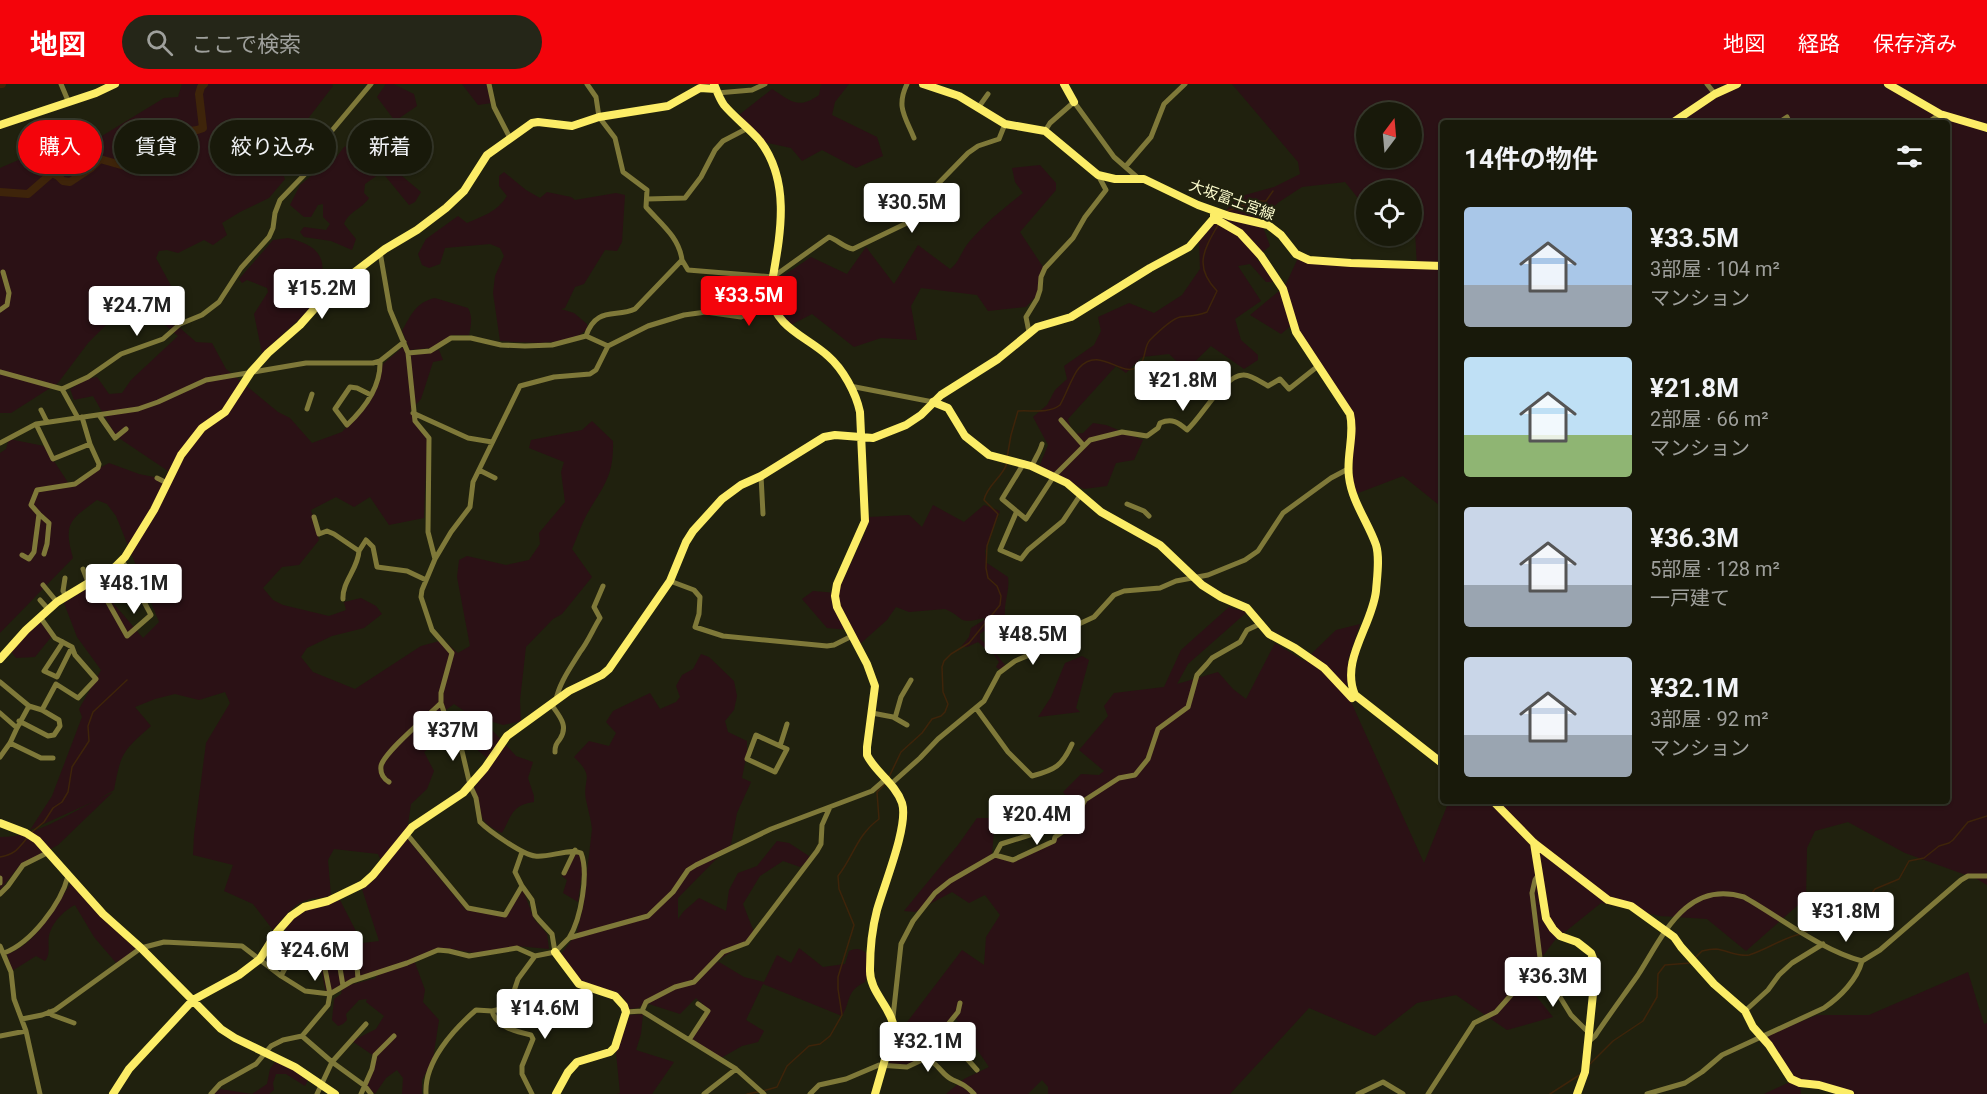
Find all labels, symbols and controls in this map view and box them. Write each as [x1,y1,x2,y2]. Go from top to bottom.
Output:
search box [122,15,542,69]
icon: search [143,26,176,59]
text: 地図 [30,28,86,61]
text: ここで検索 [191,32,301,57]
text: 地図 [1723,32,1765,56]
text: 経路 [1798,32,1840,56]
text: 保存済み [1873,32,1957,56]
north arrow [1356,102,1422,168]
map controls [1356,102,1422,246]
chip: 購入 [18,120,102,174]
chip: 賃貸 [114,120,198,174]
chip: 絞り込み [210,120,336,174]
chip: 新着 [348,120,432,174]
icon: filters [1893,140,1926,173]
text: 14件の物件 [1464,144,1598,174]
street label: 大坂富士宮線 [1187,176,1277,224]
button: locate [1356,180,1422,246]
pin: ¥30.5M [863,183,961,234]
text: ¥30.5M [878,190,946,214]
text: ¥33.5M [1650,223,1739,253]
icon: home [1512,231,1584,303]
text: 3部屋 · 104 m² [1650,257,1780,281]
pin: ¥15.2M [273,269,371,320]
text: ¥15.2M [288,276,356,300]
pin: ¥33.5M [700,276,798,327]
text: ¥33.5M [715,283,783,307]
pin: ¥24.7M [88,286,186,337]
text: マンション [1650,286,1750,310]
text: ¥24.7M [103,293,171,317]
pin: ¥21.8M [1134,361,1232,412]
text: ¥21.8M [1149,368,1217,392]
text: ¥21.8M [1650,373,1739,403]
icon: home [1512,381,1584,453]
text: 2部屋 · 66 m² [1650,407,1769,431]
text: マンション [1650,436,1750,460]
text: ¥36.3M [1650,523,1739,553]
icon: home [1512,531,1584,603]
text: 5部屋 · 128 m² [1650,557,1780,581]
pin: ¥48.1M [85,564,183,615]
text: ¥48.1M [100,571,168,595]
text: 一戸建て [1650,586,1730,610]
pin: ¥48.5M [984,615,1082,666]
text: ¥48.5M [999,622,1067,646]
text: ¥32.1M [1650,673,1739,703]
icon: home [1512,681,1584,753]
text: 3部屋 · 92 m² [1650,707,1769,731]
pin: ¥37M [417,711,489,762]
text: ¥37M [427,718,479,742]
text: マンション [1650,736,1750,760]
pin: ¥20.4M [988,795,1086,846]
text: ¥20.4M [1003,802,1071,826]
pin: ¥31.8M [1797,892,1895,943]
text: ¥31.8M [1812,899,1880,923]
pin: ¥24.6M [266,931,364,982]
text: ¥24.6M [281,938,349,962]
pin: ¥36.3M [1504,957,1602,1008]
text: ¥36.3M [1519,964,1587,988]
pin: ¥14.6M [496,989,594,1040]
text: ¥14.6M [511,996,579,1020]
pin: ¥32.1M [879,1022,977,1073]
text: ¥32.1M [894,1029,962,1053]

